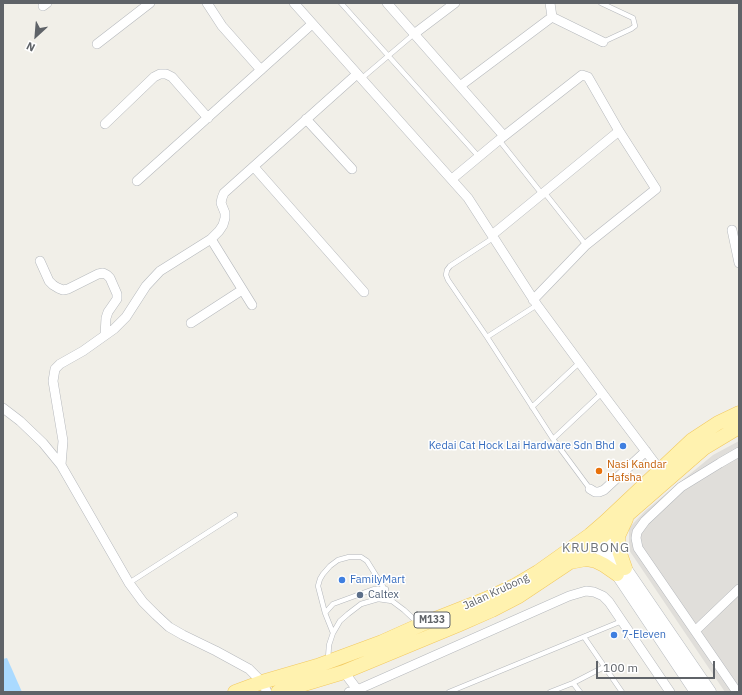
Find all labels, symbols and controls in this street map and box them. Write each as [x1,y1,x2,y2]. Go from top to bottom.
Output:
north arrow [16,16,56,56]
text: N [24,39,37,55]
place label: Kedai Cat Hock Lai Hardware Sdn Bhd [429,439,615,453]
marker: Kedai Cat Hock Lai Hardware Sdn Bhd [618,441,628,451]
place label: Nasi Kandar Hafsha [607,458,667,484]
marker: Nasi Kandar Hafsha [594,466,604,476]
district label: KRUBONG [562,540,630,556]
street label: Jalan Krubong [461,571,531,613]
place label: FamilyMart [350,573,405,587]
marker: FamilyMart [337,575,347,585]
place label: Caltex [368,588,399,602]
marker: Caltex [355,590,365,600]
road number: M133 [414,612,450,628]
place label: 7-Eleven [622,628,666,642]
marker: 7-Eleven [609,630,619,640]
scale bar [598,653,717,679]
text: 100 m [603,660,638,675]

